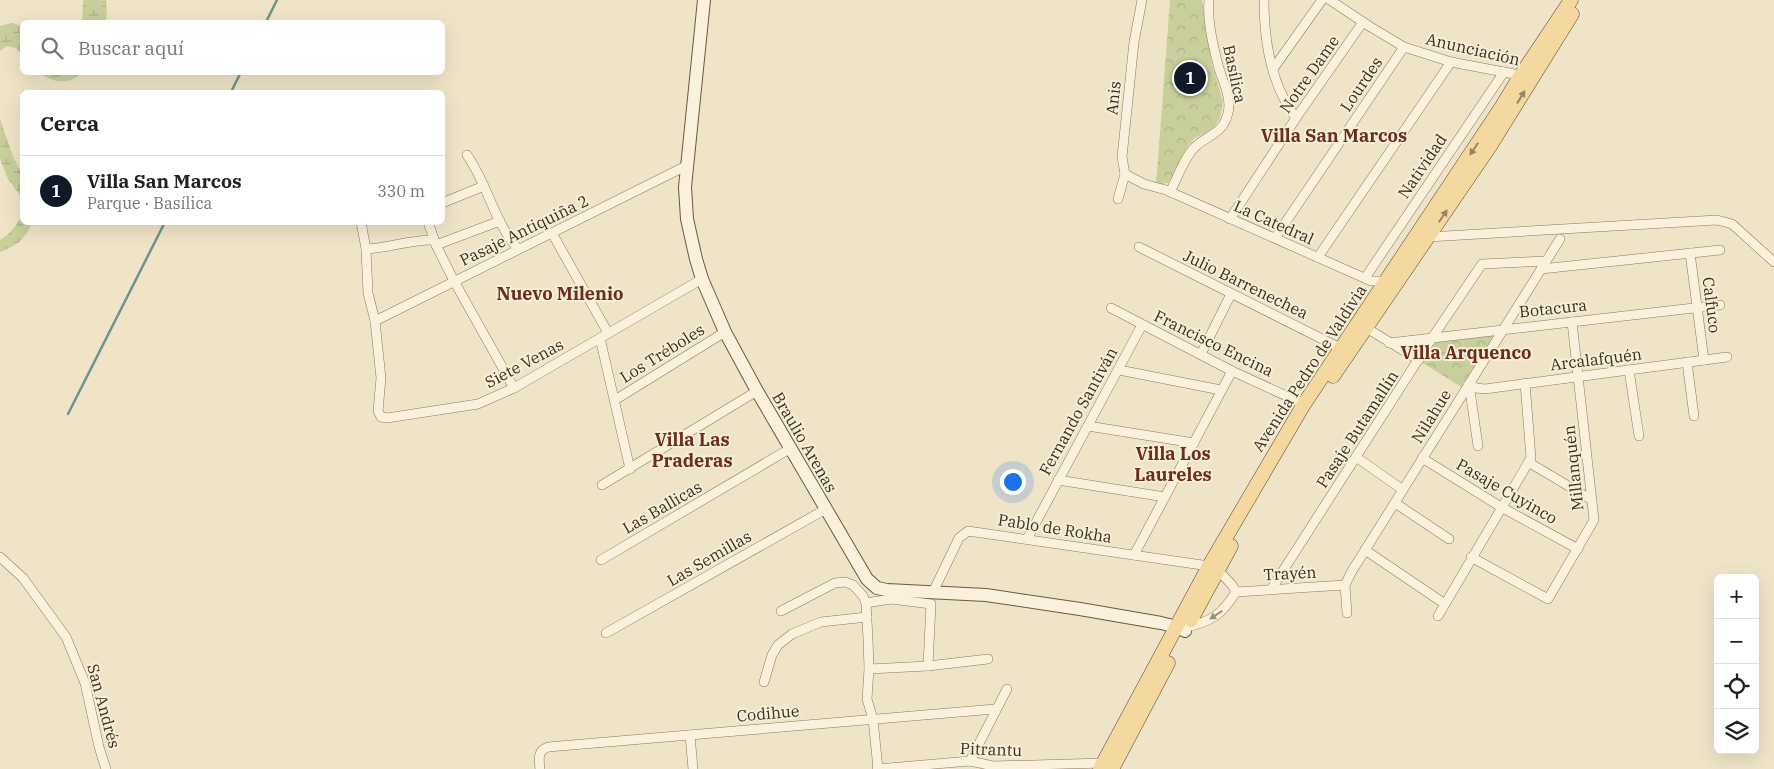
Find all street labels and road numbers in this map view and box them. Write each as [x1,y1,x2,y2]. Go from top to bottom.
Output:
street label: Anunciación [1424,28,1522,70]
street label: Notre Dame [1275,31,1343,117]
street label: Basílica [1219,43,1251,105]
street label: Lourdes [1335,53,1387,115]
street label: Anis [1101,80,1125,116]
street label: Natividad [1393,130,1451,202]
street label: Pasaje Antiquiña 2 [456,190,592,270]
street label: La Catedral [1231,195,1317,249]
street label: Julio Barrenechea [1180,245,1312,323]
street label: Calfuco [1699,276,1725,334]
street label: Avenida Pedro de Valdivia [1247,280,1371,455]
street label: Botacura [1518,294,1588,322]
street label: Francisco Encina [1151,305,1277,381]
street label: Los Tréboles [616,319,708,387]
street label: Siete Venas [481,334,567,392]
street label: Arcalafquén [1549,343,1643,375]
street label: Fernando Santiván [1035,344,1121,478]
street label: Pasaje Butamallín [1312,367,1402,491]
street label: Nilahue [1407,385,1455,447]
street label: Braulio Arenas [768,388,842,496]
street label: Millanquén [1559,424,1587,512]
street label: Pasaje Cuyinco [1453,454,1561,528]
street label: Las Ballicas [619,476,705,538]
street label: Pablo de Rokha [997,509,1114,547]
street label: Las Semillas [663,526,755,590]
street label: Trayén [1263,562,1317,584]
street label: San Andrés [83,662,125,750]
street label: Codihue [736,700,800,726]
street label: Pitrantu [960,738,1023,760]

